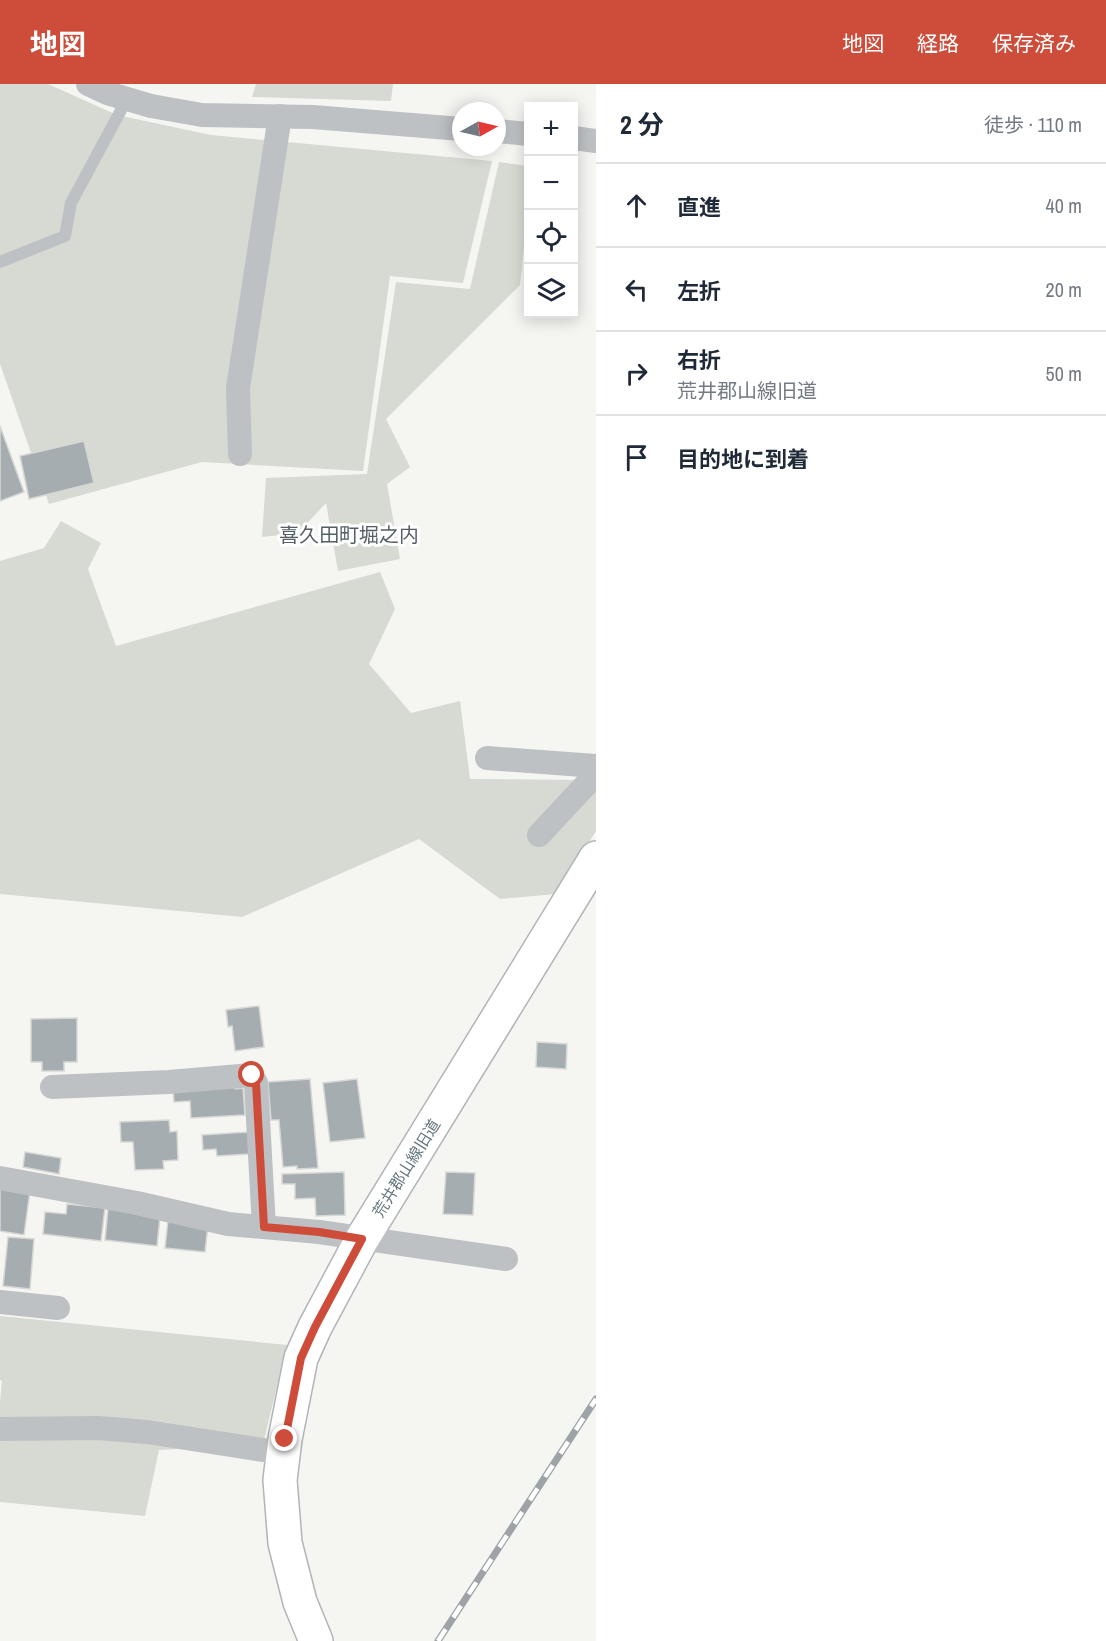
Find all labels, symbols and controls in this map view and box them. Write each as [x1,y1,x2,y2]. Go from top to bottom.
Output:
text: 地図 [30,25,86,63]
text: 地図 [842,29,884,58]
text: 経路 [917,29,959,58]
text: 保存済み [992,29,1076,58]
north arrow [452,102,506,156]
map controls [524,102,578,318]
button: + [524,102,578,156]
text: 2 分 [620,107,664,142]
text: 徒歩 · 110 m [984,111,1082,138]
button: − [524,156,578,210]
icon: ahead [620,189,653,222]
text: 直進 [677,192,721,222]
text: 40 m [1046,192,1082,219]
button: locate [524,210,578,264]
button: layers [524,264,578,318]
icon: left [620,273,653,306]
text: 左折 [677,276,721,306]
text: 20 m [1046,276,1082,303]
text: 右折 [677,345,721,375]
icon: right [620,357,653,390]
text: 50 m [1046,360,1082,387]
text: 荒井郡山線旧道 [677,377,817,404]
icon: arrive [620,441,653,474]
text: 目的地に到着 [677,444,809,474]
district label: 喜久田町堀之内 [279,521,419,548]
route start [238,1061,264,1087]
street label: 荒井郡山線旧道 [367,1115,445,1221]
route end [271,1425,297,1451]

